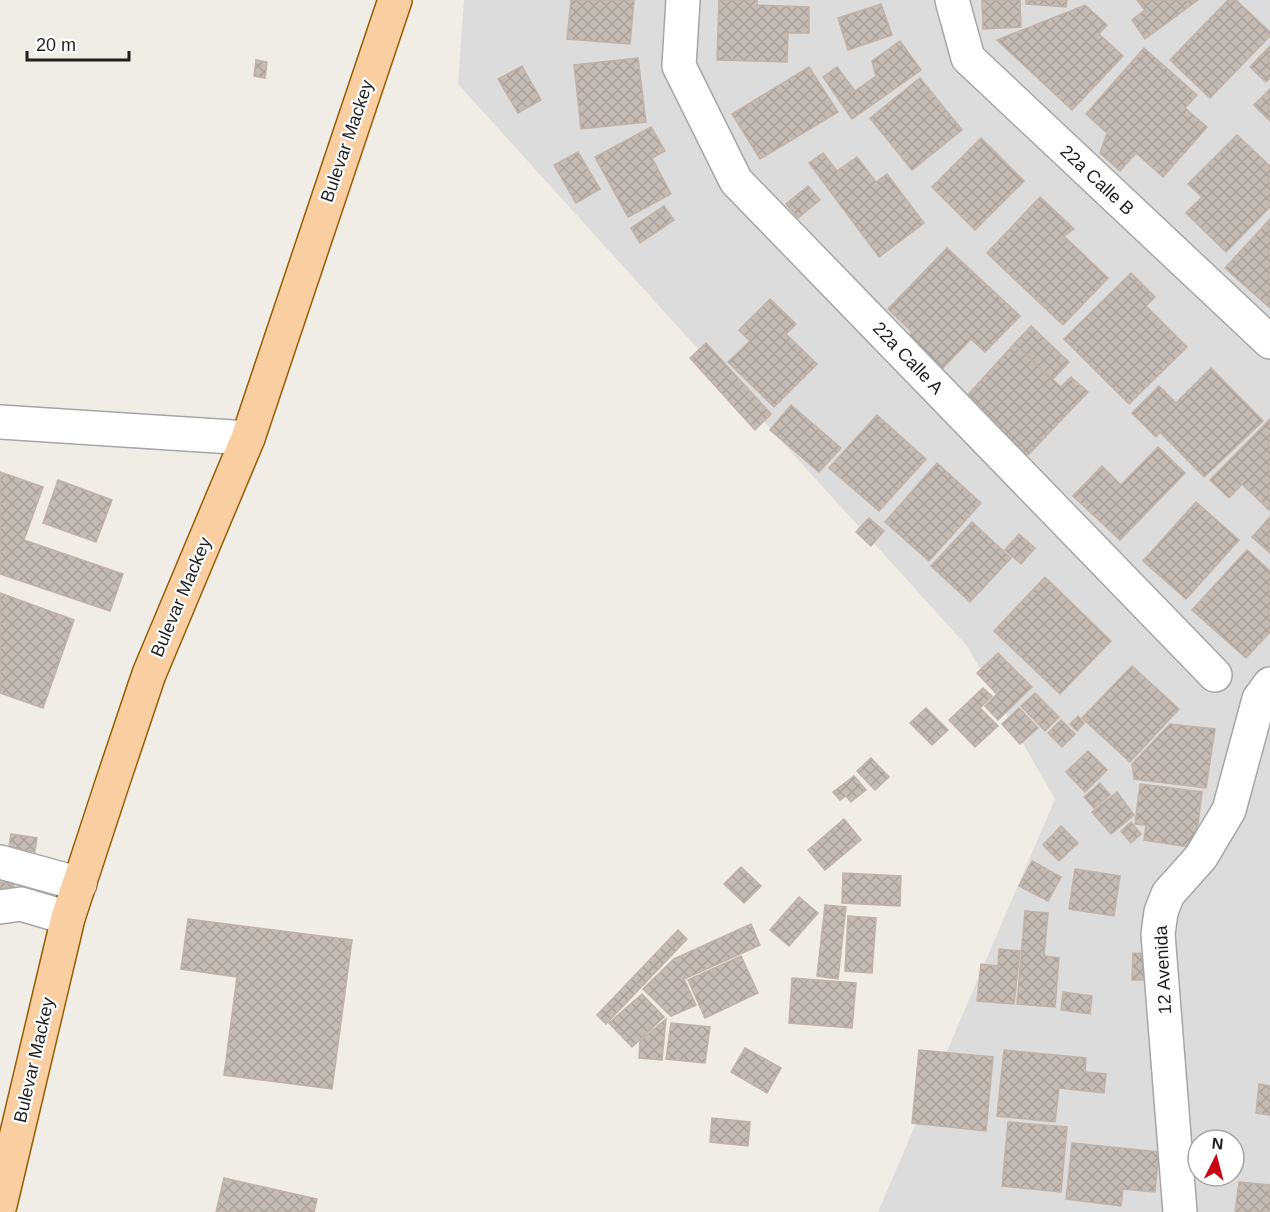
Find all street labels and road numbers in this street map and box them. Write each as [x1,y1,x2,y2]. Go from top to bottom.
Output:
street label: Bulevar Mackey [317,77,377,205]
street label: 22a Calle B [1056,141,1138,219]
street label: 22a Calle A [869,318,947,398]
street label: Bulevar Mackey [147,534,215,660]
street label: 12 Avenida [1151,924,1175,1015]
street label: Bulevar Mackey [10,995,58,1125]

